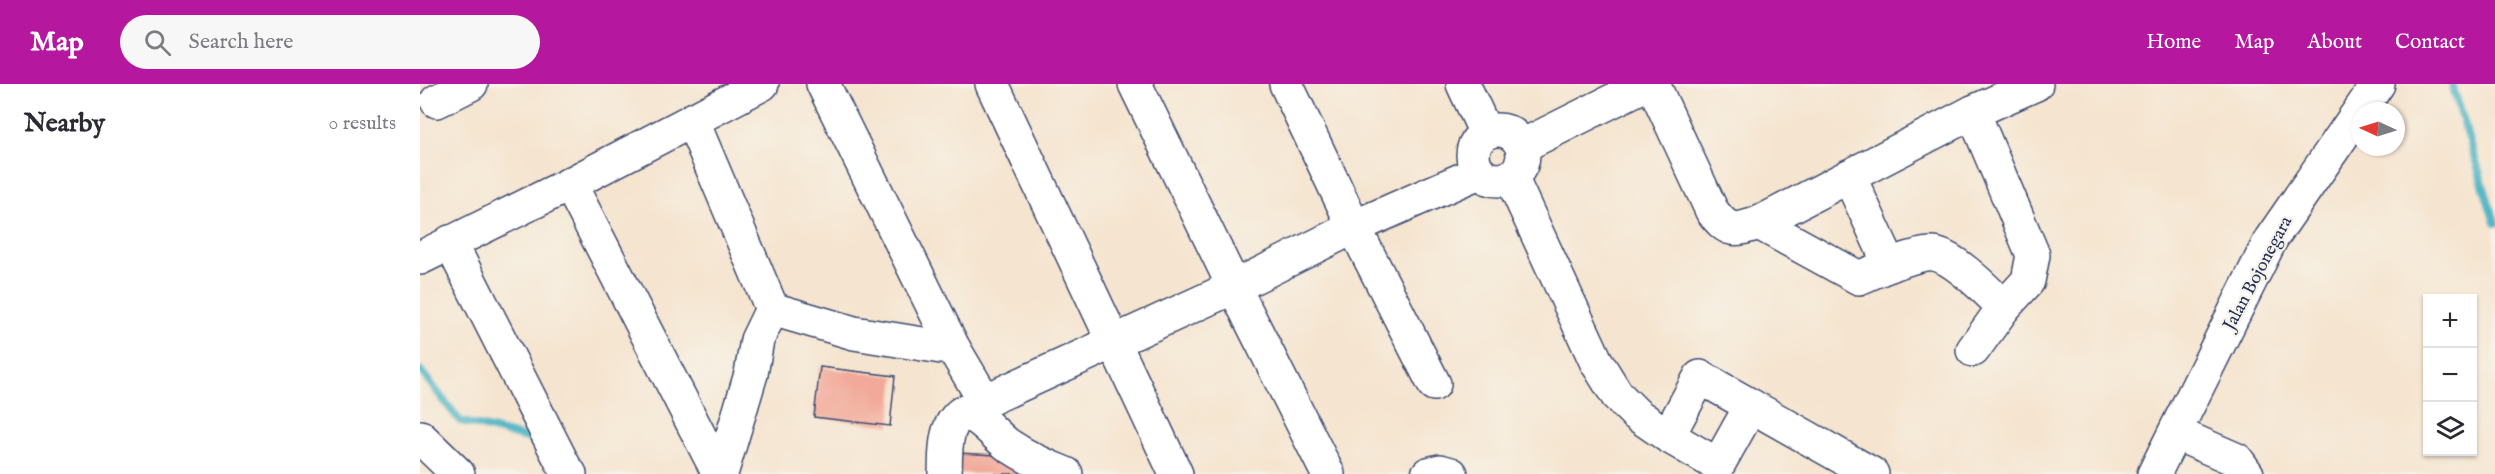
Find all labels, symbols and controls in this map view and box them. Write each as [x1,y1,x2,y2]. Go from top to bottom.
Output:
search box [120,15,540,69]
text: Map [30,25,84,60]
icon: search [141,26,174,59]
text: Search here [189,28,293,56]
text: Home [2146,29,2201,56]
text: Map [2234,29,2274,56]
text: About [2307,29,2362,56]
text: Contact [2395,29,2465,56]
north arrow [2351,102,2405,156]
text: Nearby [24,107,105,140]
text: 0 results [329,111,396,136]
street label: Jalan Bojonegara [2218,212,2298,337]
map controls [2423,294,2477,456]
button: + [2423,294,2477,348]
button: − [2423,348,2477,402]
button: layers [2423,402,2477,456]

